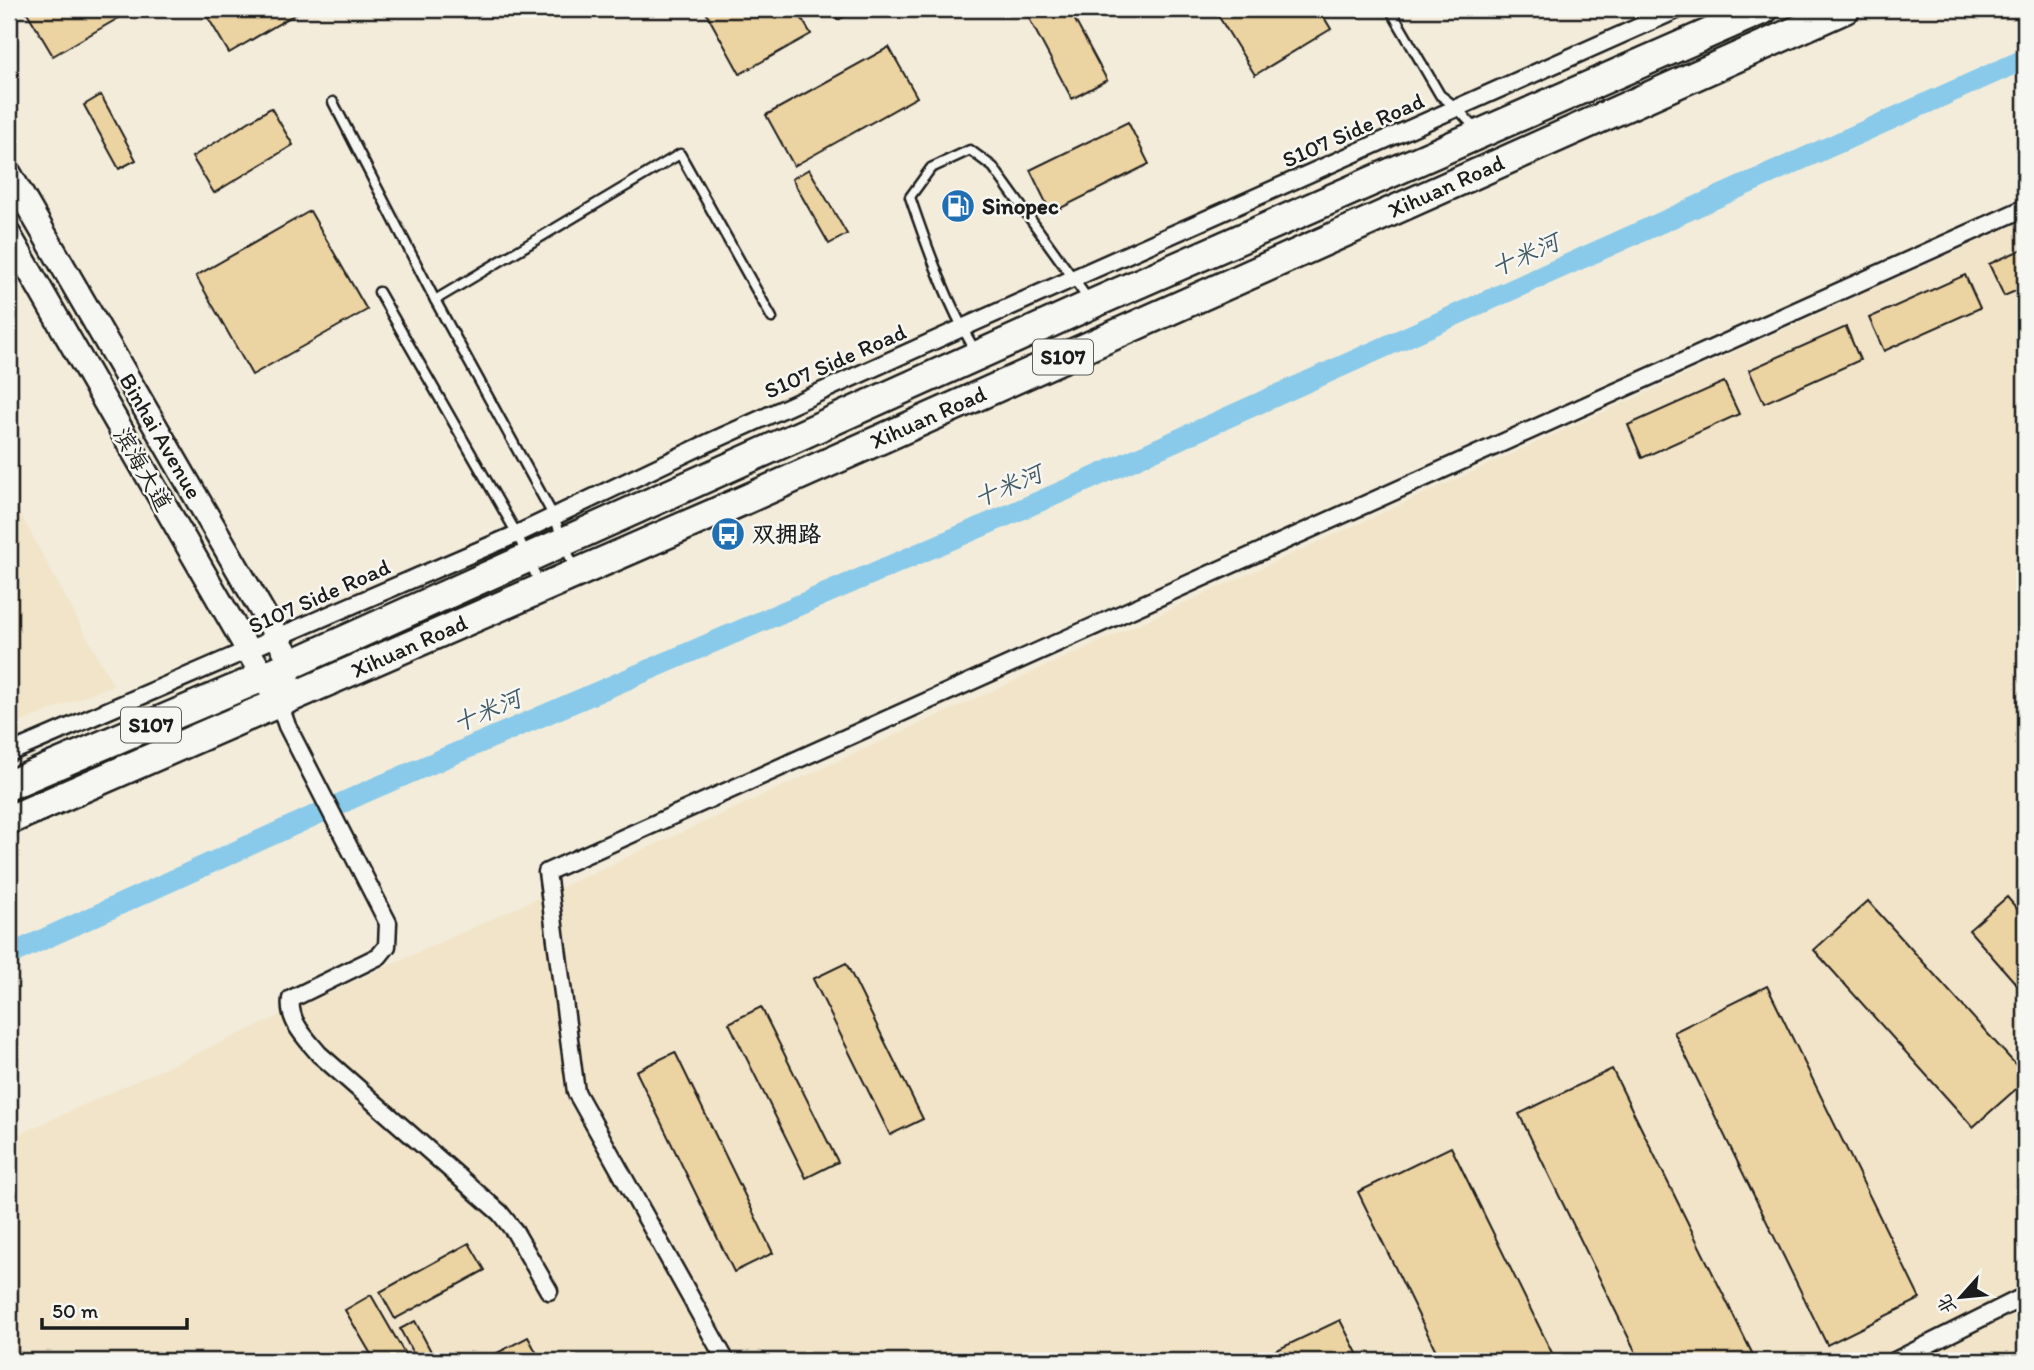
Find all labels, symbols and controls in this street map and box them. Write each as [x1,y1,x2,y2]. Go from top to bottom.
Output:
street label: S107 Side Road [1278,86,1428,174]
street label: Xihuan Road [1384,148,1509,224]
fuel station icon: Sinopec [939,187,977,225]
place label: Sinopec [982,192,1059,220]
water label: 十米河 [1486,225,1567,282]
street label: S107 Side Road [760,317,910,405]
road number: S107 [1033,340,1093,374]
street label: Binhai Avenue [114,368,208,504]
street label: Xihuan Road [866,379,991,455]
street label: 滨海大道 [108,422,178,516]
water label: 十米河 [969,457,1050,513]
bus stop icon: 双拥路 [709,515,747,553]
place label: 双拥路 [752,520,821,548]
street label: S107 Side Road [244,552,394,640]
street label: Xihuan Road [347,608,472,684]
water label: 十米河 [448,682,529,738]
road number: S107 [121,708,181,742]
north arrow [1926,1262,1996,1332]
scale bar [42,1286,187,1330]
text: 北 [1932,1291,1961,1318]
text: 50 m [52,1298,99,1323]

